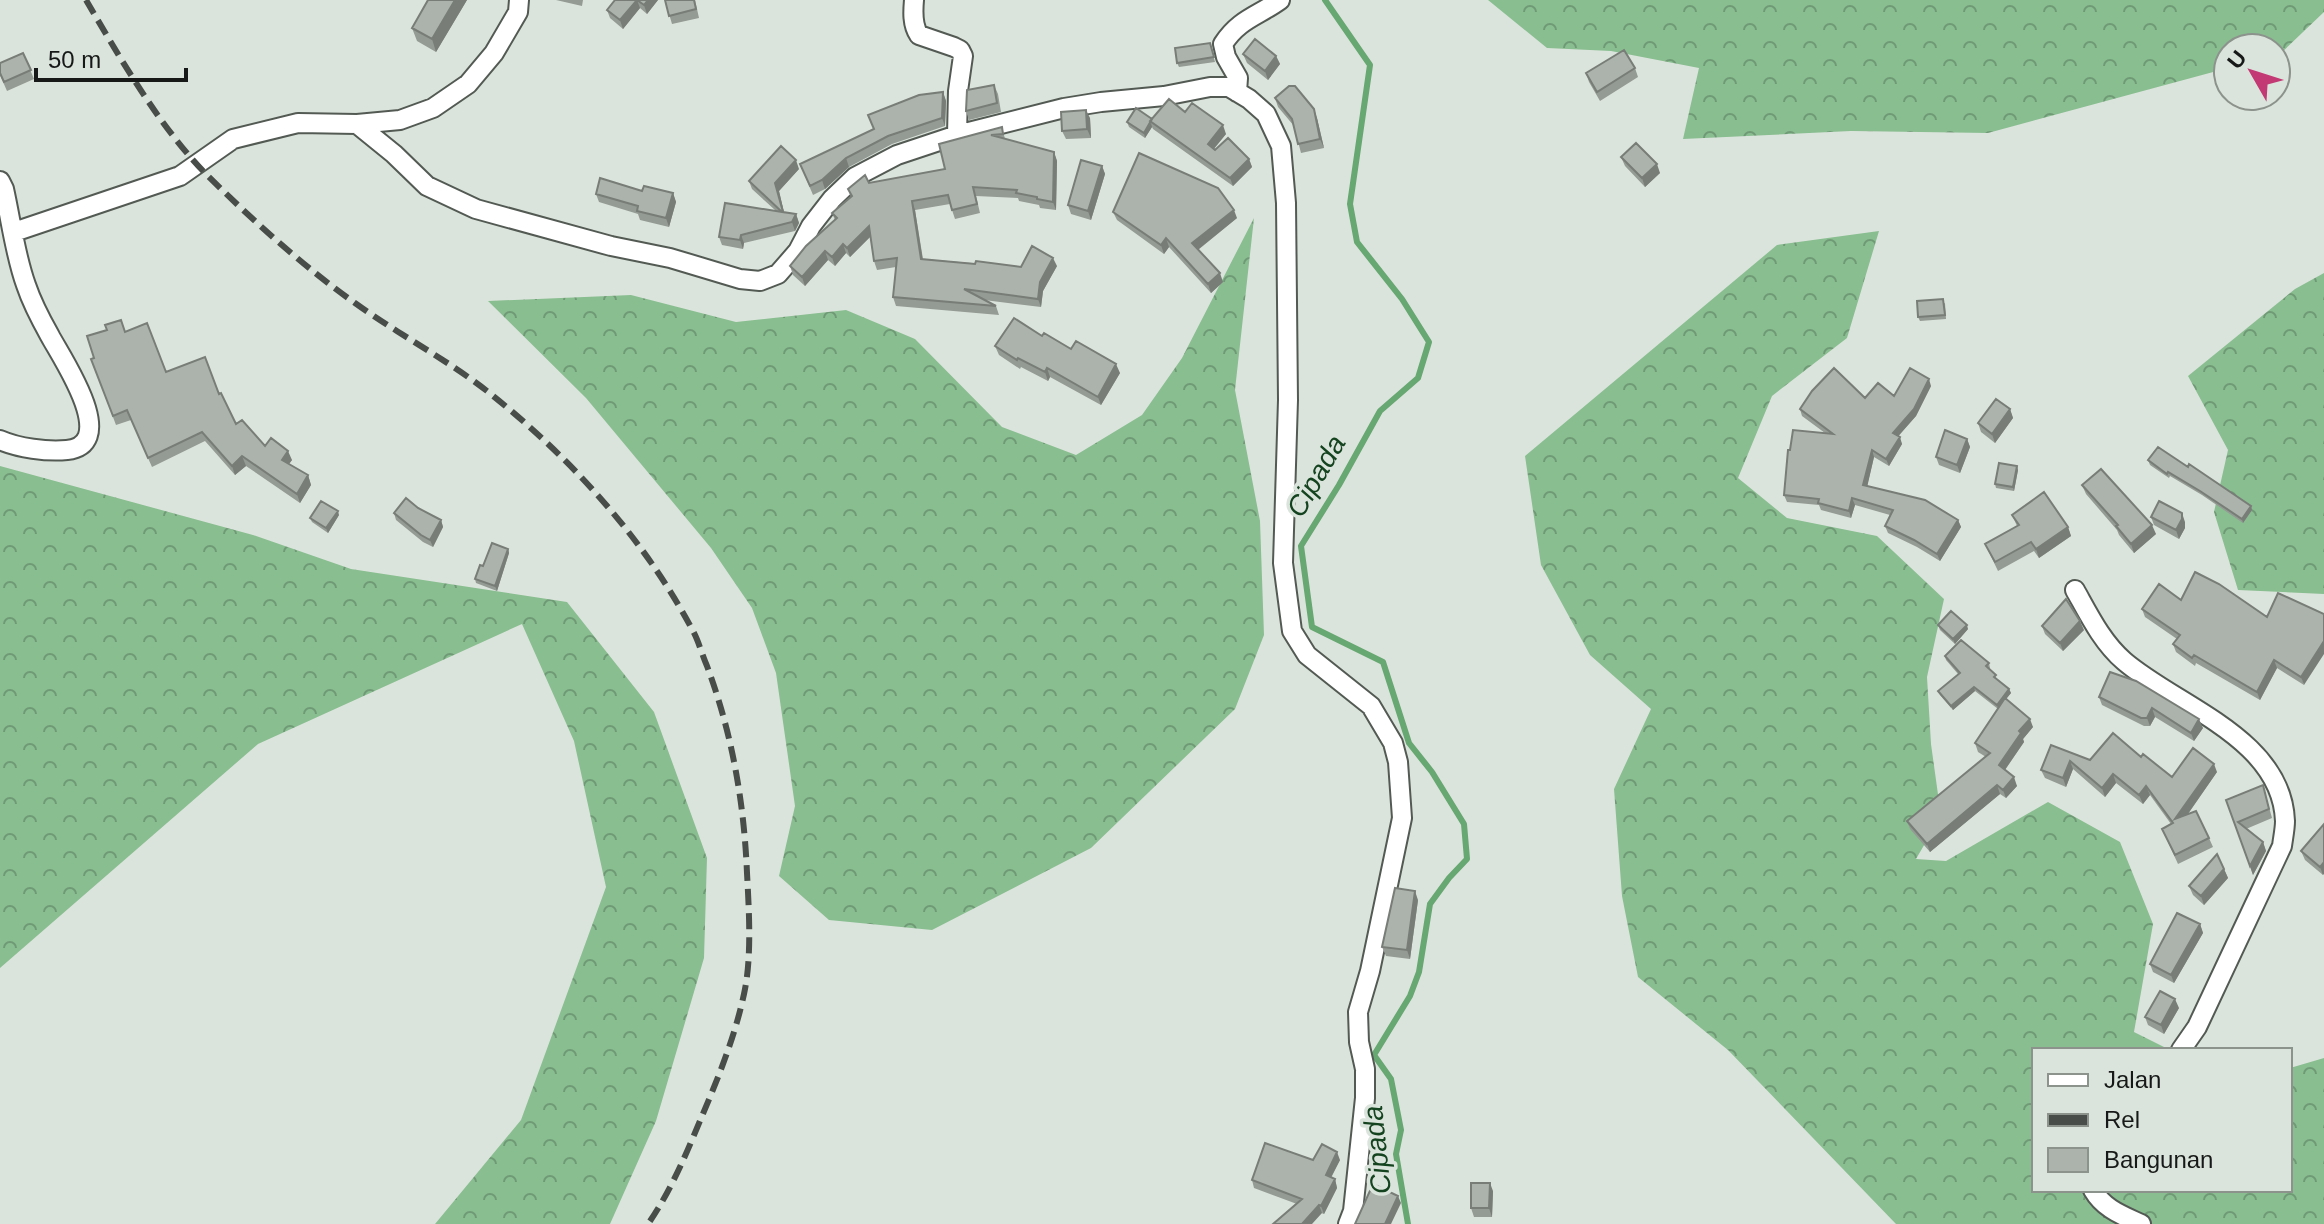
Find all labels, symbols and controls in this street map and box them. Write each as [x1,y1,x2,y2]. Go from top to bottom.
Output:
scale bar [36,32,186,82]
north arrow [2212,32,2292,112]
text: 50 m [48,46,101,73]
text: U [2222,46,2252,74]
water label: Cipada [1280,430,1352,522]
legend [2032,1048,2292,1192]
text: Jalan [2104,1066,2161,1093]
water label: Cipada [1357,1104,1397,1196]
text: Rel [2104,1106,2140,1133]
text: Bangunan [2104,1146,2213,1173]

